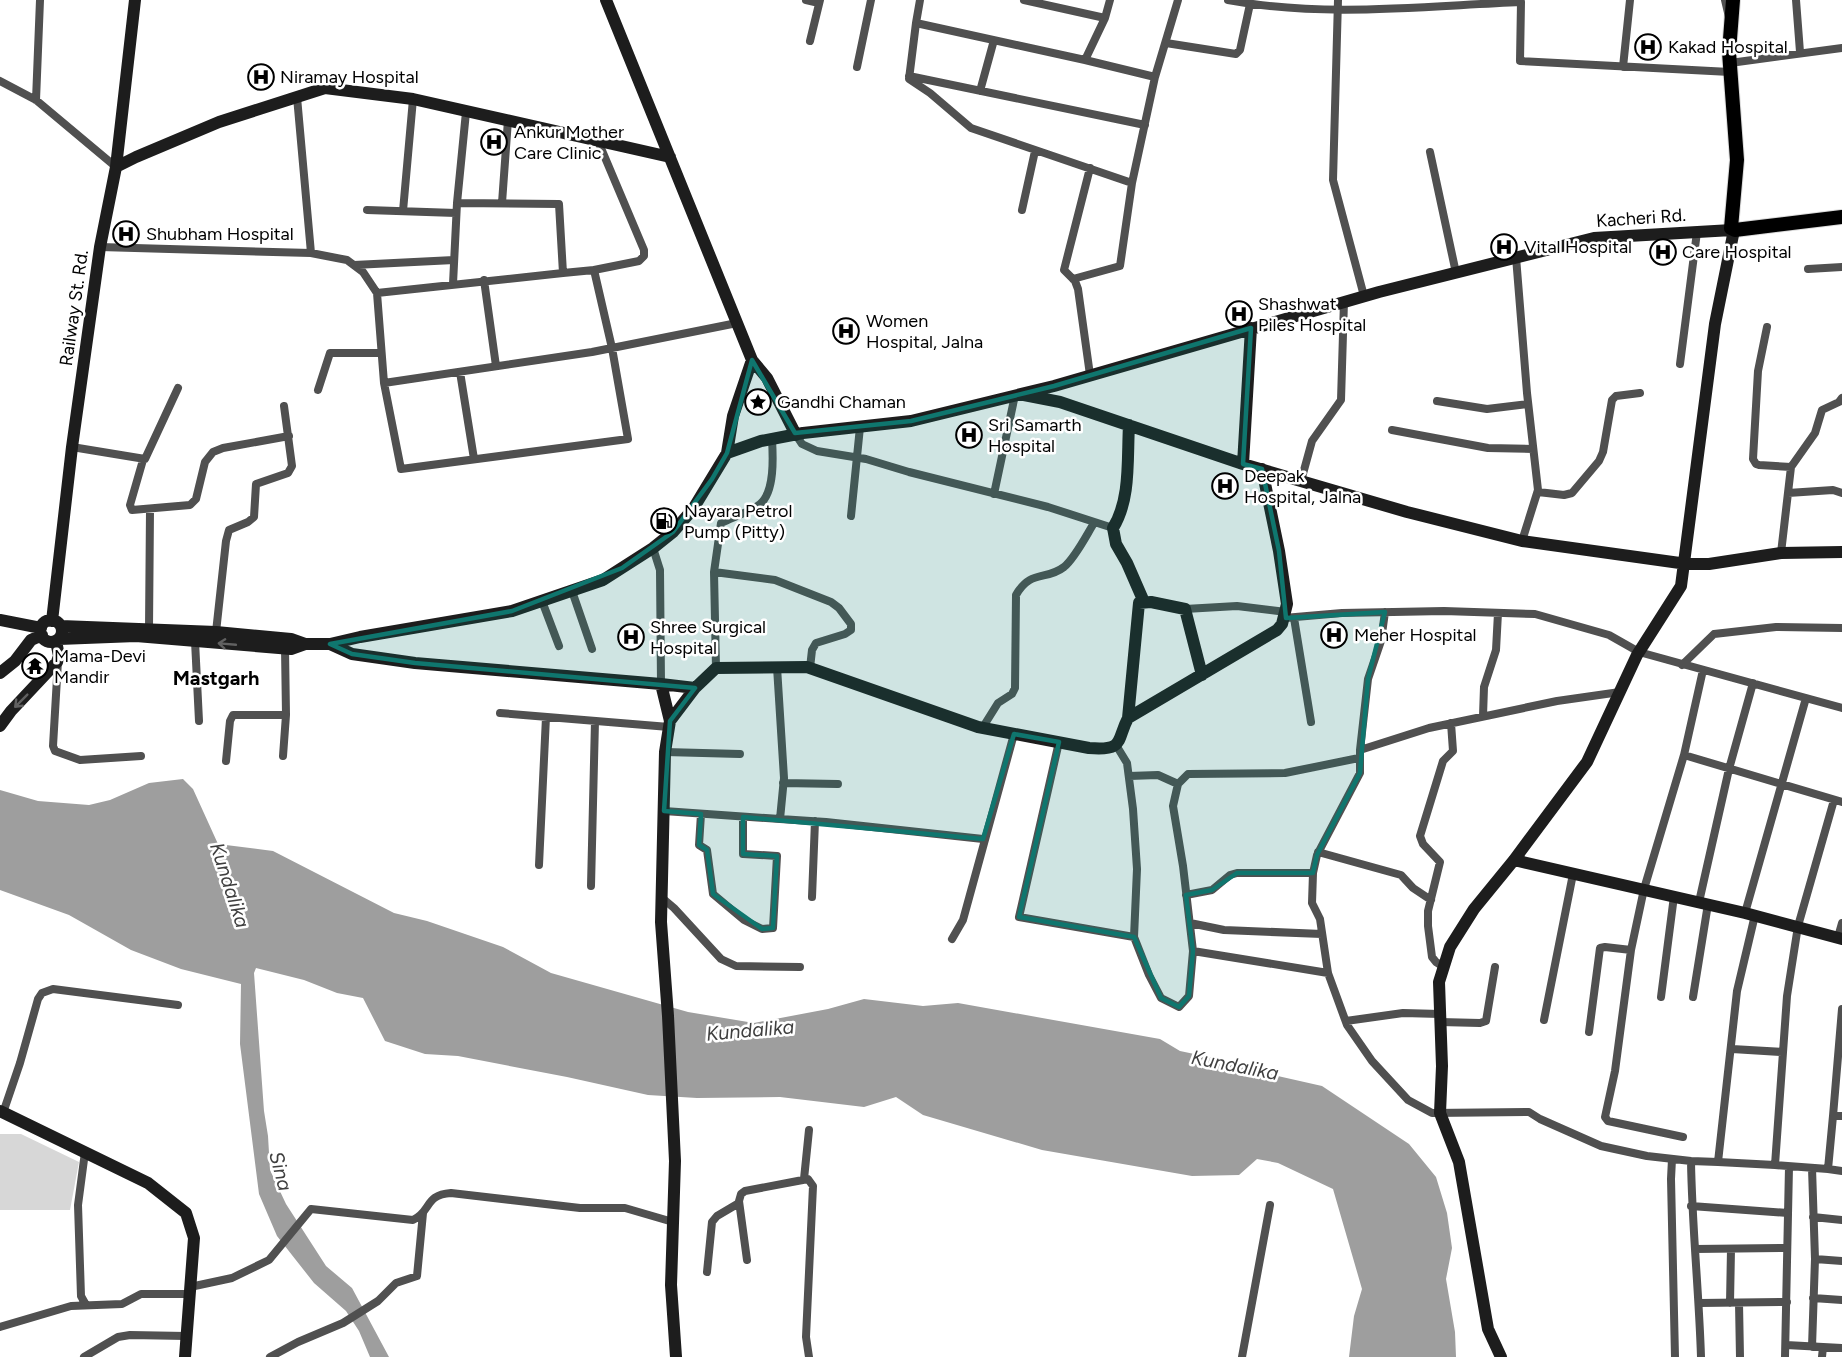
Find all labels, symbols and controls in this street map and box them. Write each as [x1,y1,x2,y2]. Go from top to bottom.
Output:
hospital icon: Kakad Hospital [1633,32,1663,62]
place label: Kakad Hospital [1668,36,1788,58]
hospital icon: Niramay Hospital [246,62,276,92]
place label: Niramay Hospital [280,66,419,88]
place label: Ankur Mother Care Clinic [514,121,624,164]
hospital icon: Ankur Mother Care Clinic [479,127,509,157]
street label: Kacheri Rd. [1595,204,1687,232]
hospital icon: Shubham Hospital [111,219,141,249]
place label: Shubham Hospital [146,223,294,245]
hospital icon: Vital Hospital [1489,232,1519,262]
place label: Vital Hospital [1524,236,1632,258]
hospital icon: Care Hospital [1648,237,1678,267]
place label: Care Hospital [1682,241,1792,263]
street label: Railway St. Rd. [55,249,93,367]
place label: Shashwat Piles Hospital [1258,293,1366,336]
hospital icon: Shashwat Piles Hospital [1224,299,1254,329]
place label: Women Hospital, Jalna [866,310,983,353]
hospital icon: Women Hospital, Jalna [831,316,861,346]
place icon: Gandhi Chaman [743,387,773,417]
place label: Gandhi Chaman [777,391,906,413]
place label: Sri Samarth Hospital [988,414,1081,457]
hospital icon: Sri Samarth Hospital [954,420,984,450]
place label: Deepak Hospital, Jalna [1244,465,1361,508]
hospital icon: Deepak Hospital, Jalna [1210,471,1240,501]
place label: Nayara Petrol Pump (Pitty) [684,500,792,543]
fuel station icon: Nayara Petrol Pump (Pitty) [649,506,679,536]
place label: Shree Surgical Hospital [650,616,766,659]
hospital icon: Meher Hospital [1319,620,1349,650]
hospital icon: Shree Surgical Hospital [616,622,646,652]
place label: Meher Hospital [1354,624,1477,646]
one-way arrow [217,638,237,649]
place label: Mama-Devi Mandir [54,645,146,688]
temple icon: Mama-Devi Mandir [20,651,50,681]
district label: Mastgarh [173,666,259,690]
one-way arrow [13,694,28,708]
water label: Kundalika [205,839,255,931]
water label: Kundalika [705,1014,795,1046]
water label: Kundalika [1189,1045,1281,1085]
water label: Sina [264,1149,298,1194]

